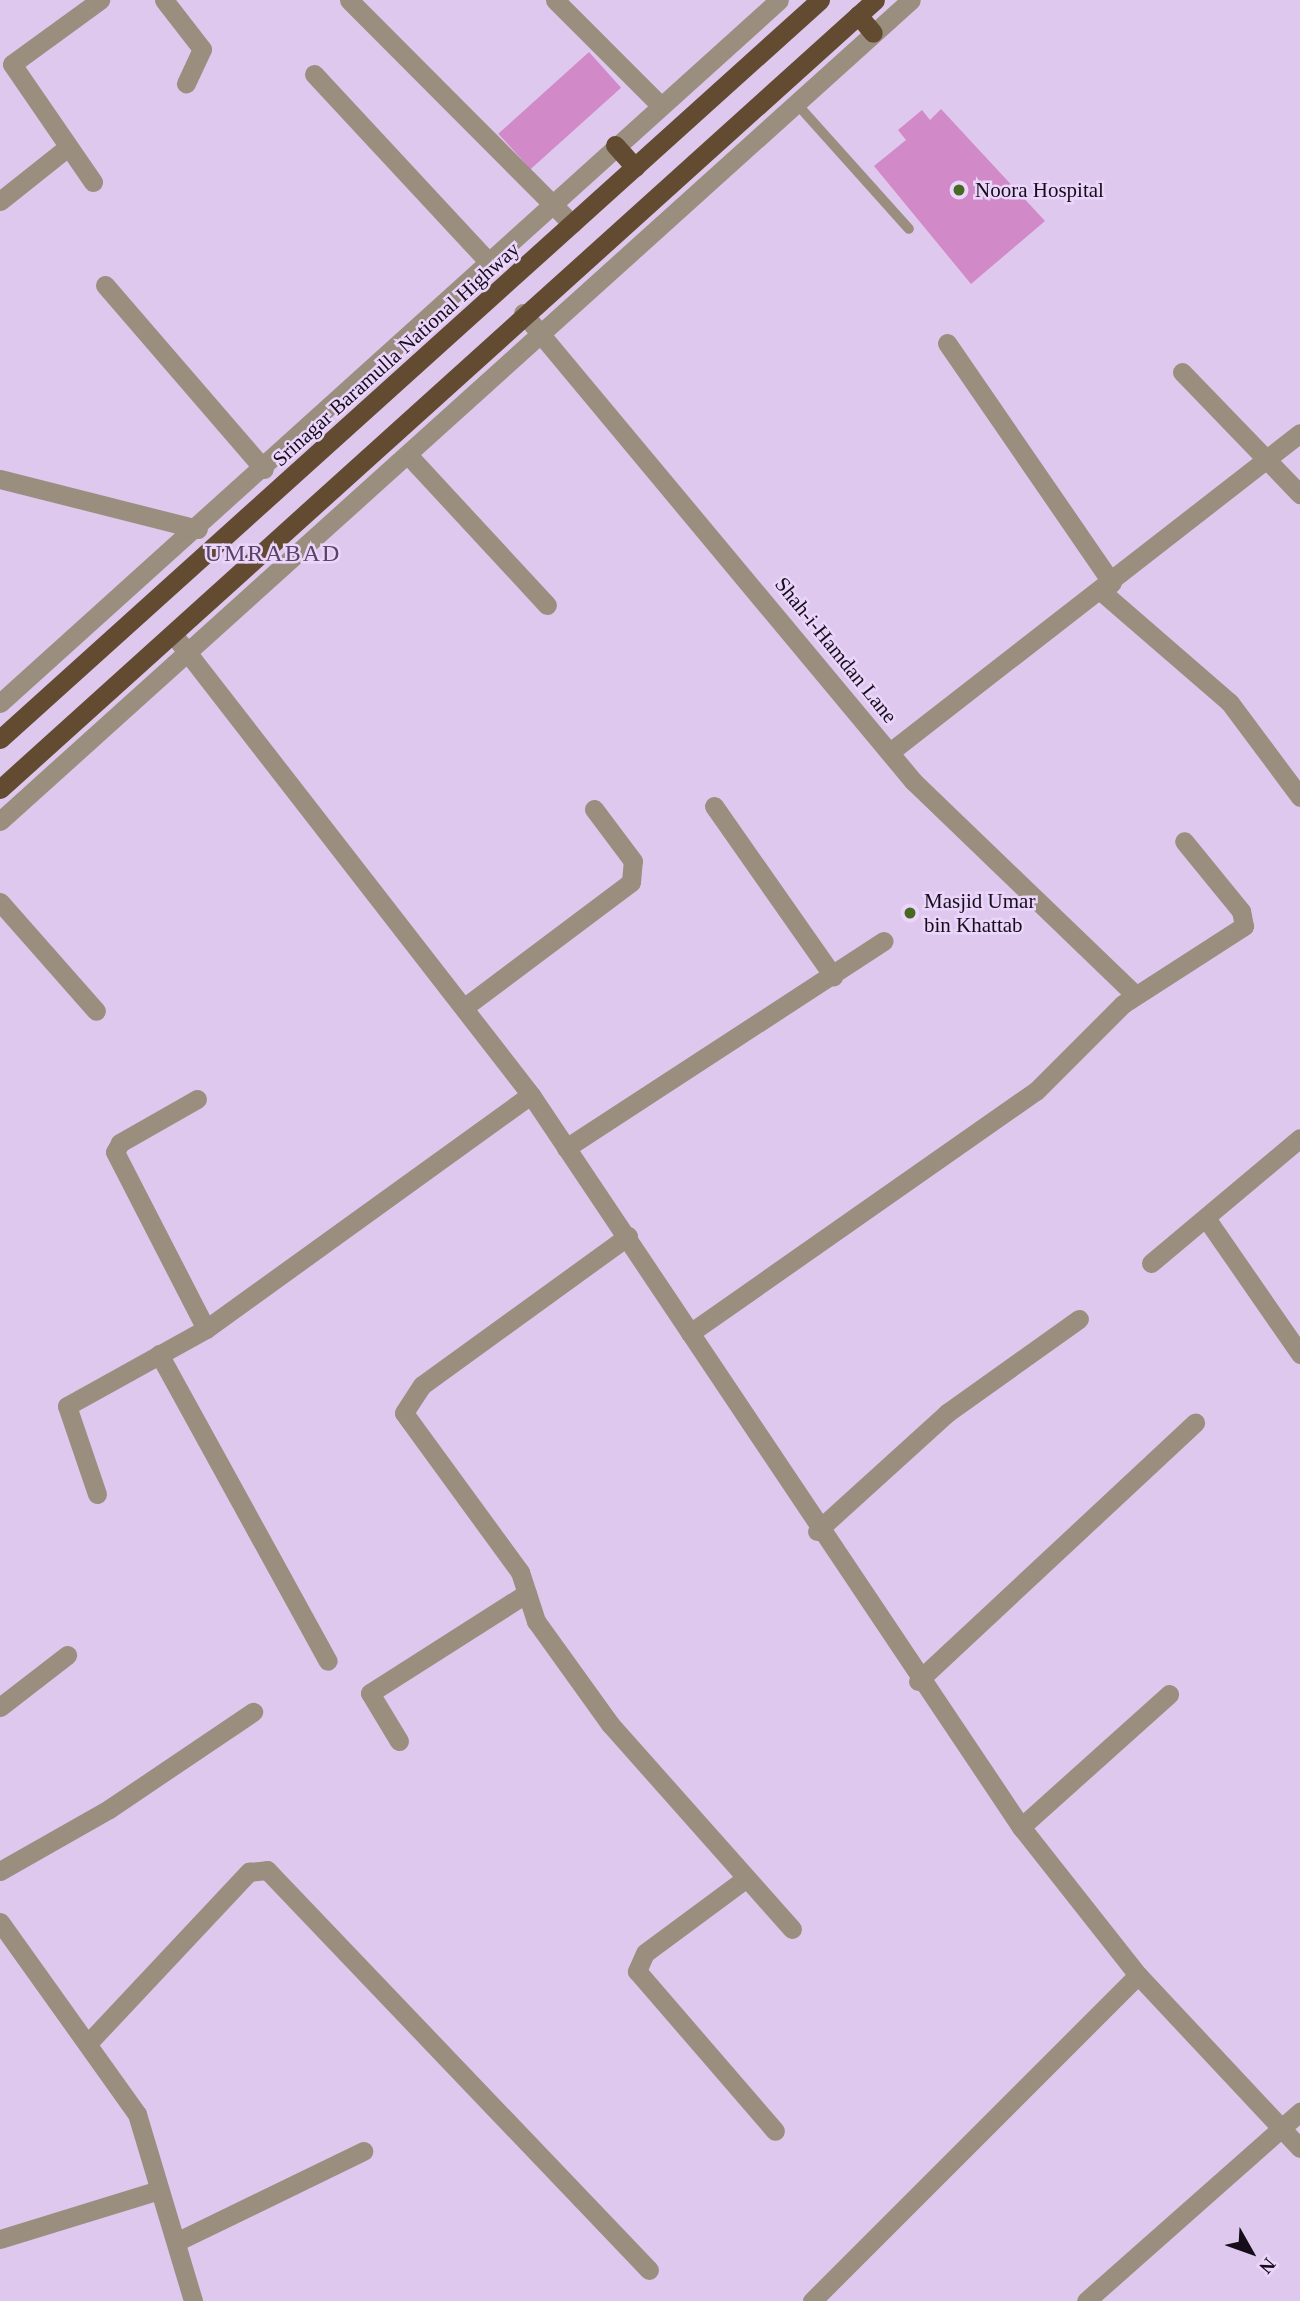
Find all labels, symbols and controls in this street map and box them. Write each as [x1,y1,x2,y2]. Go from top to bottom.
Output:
place label: Noora Hospital [975,177,1104,203]
marker: Noora Hospital [949,180,969,200]
street label: Srinagar Baramulla National Highway [267,236,525,472]
district label: UMRABAD [206,540,340,568]
street label: Shah-i-Hamdan Lane [770,572,902,728]
place label: Masjid Umar bin Khattab [924,888,1035,938]
marker: Masjid Umar bin Khattab [902,905,918,921]
north arrow [1216,2217,1286,2287]
text: N [1255,2254,1280,2278]

